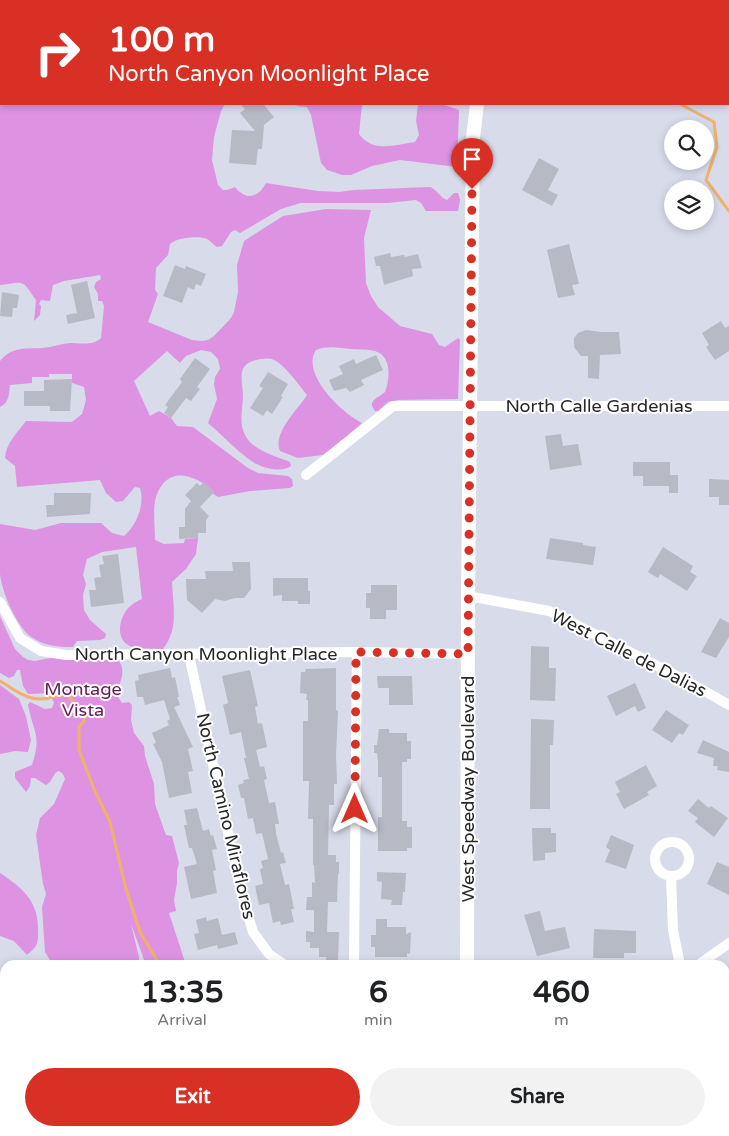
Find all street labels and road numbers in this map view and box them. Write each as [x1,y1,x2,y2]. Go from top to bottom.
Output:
street label: North Calle Gardenias [505,395,693,417]
street label: West Calle de Dalias [548,604,710,702]
street label: North Canyon Moonlight Place [74,643,338,665]
street label: West Speedway Boulevard [457,676,479,902]
street label: North Camino Miraflores [192,711,260,921]

